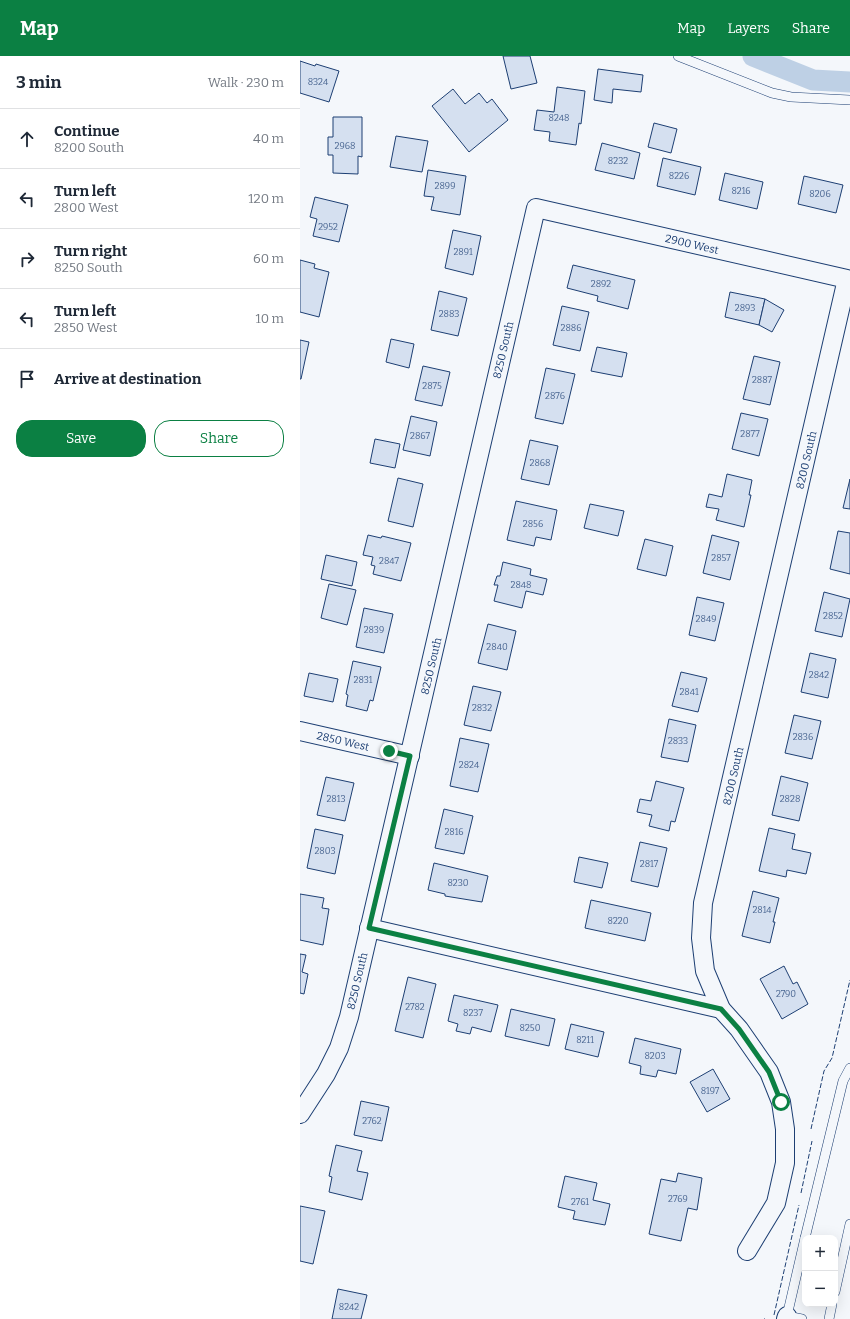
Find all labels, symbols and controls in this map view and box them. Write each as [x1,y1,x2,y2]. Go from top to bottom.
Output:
text: Map [20,17,59,40]
text: Map [677,20,705,37]
text: Layers [727,20,770,37]
text: Share [792,20,830,37]
text: 3 min [16,72,61,93]
text: Walk · 230 m [208,75,284,90]
house number: 8324 [308,77,329,87]
house number: 8248 [549,113,569,123]
text: Continue [54,122,120,140]
icon: ahead [16,128,38,150]
text: 40 m [253,131,284,146]
text: 8200 South [54,140,124,155]
house number: 2968 [335,141,355,151]
house number: 8232 [608,156,628,166]
house number: 8226 [669,171,689,181]
house number: 2899 [435,181,455,191]
text: Turn left [54,182,116,200]
house number: 8216 [731,186,751,196]
icon: left [16,188,38,210]
house number: 8206 [809,189,831,199]
text: 120 m [248,191,284,206]
text: 2800 West [54,200,119,215]
house number: 2952 [318,222,338,232]
street label: 2900 West [664,232,720,257]
text: Turn right [54,242,127,260]
house number: 2891 [453,247,473,257]
icon: right [16,248,38,270]
text: 60 m [253,251,284,266]
text: 8250 South [54,260,123,275]
house number: 2892 [591,279,611,289]
text: Turn left [54,302,116,320]
house number: 2893 [735,303,755,313]
icon: left [16,308,38,330]
house number: 2883 [439,309,459,319]
text: 10 m [255,311,284,326]
text: 2850 West [54,320,117,335]
street label: 8250 South [491,320,516,380]
house number: 2886 [561,323,582,333]
icon: arrive [16,368,38,390]
text: Arrive at destination [54,370,201,388]
house number: 2887 [752,375,773,385]
house number: 2875 [422,381,442,391]
house number: 2876 [545,391,565,401]
button: Save [16,420,146,457]
button: Share [154,420,284,457]
house number: 2877 [740,429,760,439]
street label: 8200 South [793,430,820,490]
house number: 2867 [410,431,430,441]
house number: 2868 [530,458,551,468]
house number: 2856 [523,519,543,529]
house number: 2857 [711,553,731,563]
house number: 2847 [379,556,399,566]
house number: 2848 [511,580,531,590]
house number: 2852 [823,611,843,621]
house number: 2849 [696,614,716,624]
house number: 2839 [364,625,384,635]
street label: 8250 South [419,636,444,696]
house number: 2840 [486,642,508,652]
house number: 2842 [809,670,829,680]
house number: 2831 [354,675,373,685]
house number: 2841 [679,687,699,697]
house number: 2832 [472,703,492,713]
street label: 2850 West [315,729,370,754]
house number: 2836 [793,732,813,742]
house number: 2833 [668,736,688,746]
route end [380,742,398,760]
street label: 8200 South [720,746,747,806]
house number: 2824 [459,760,480,770]
house number: 2813 [326,794,346,804]
house number: 2828 [780,794,800,804]
house number: 2816 [444,827,464,837]
house number: 2803 [314,846,336,856]
house number: 2817 [640,859,659,869]
house number: 8230 [447,878,469,888]
house number: 2814 [752,905,772,915]
house number: 8220 [608,916,629,926]
street label: 8250 South [345,951,370,1011]
house number: 2790 [776,989,796,999]
house number: 2782 [405,1002,425,1012]
house number: 8237 [463,1008,483,1018]
house number: 8250 [520,1023,541,1033]
house number: 8211 [576,1035,594,1045]
house number: 8203 [644,1051,666,1061]
house number: 8197 [701,1086,720,1096]
route start [772,1093,790,1111]
house number: 2762 [362,1116,382,1126]
house number: 2769 [668,1194,688,1204]
house number: 2761 [571,1197,589,1207]
map controls [802,1235,838,1307]
button: + [802,1235,838,1271]
button: − [802,1271,838,1307]
house number: 8242 [339,1302,359,1312]

